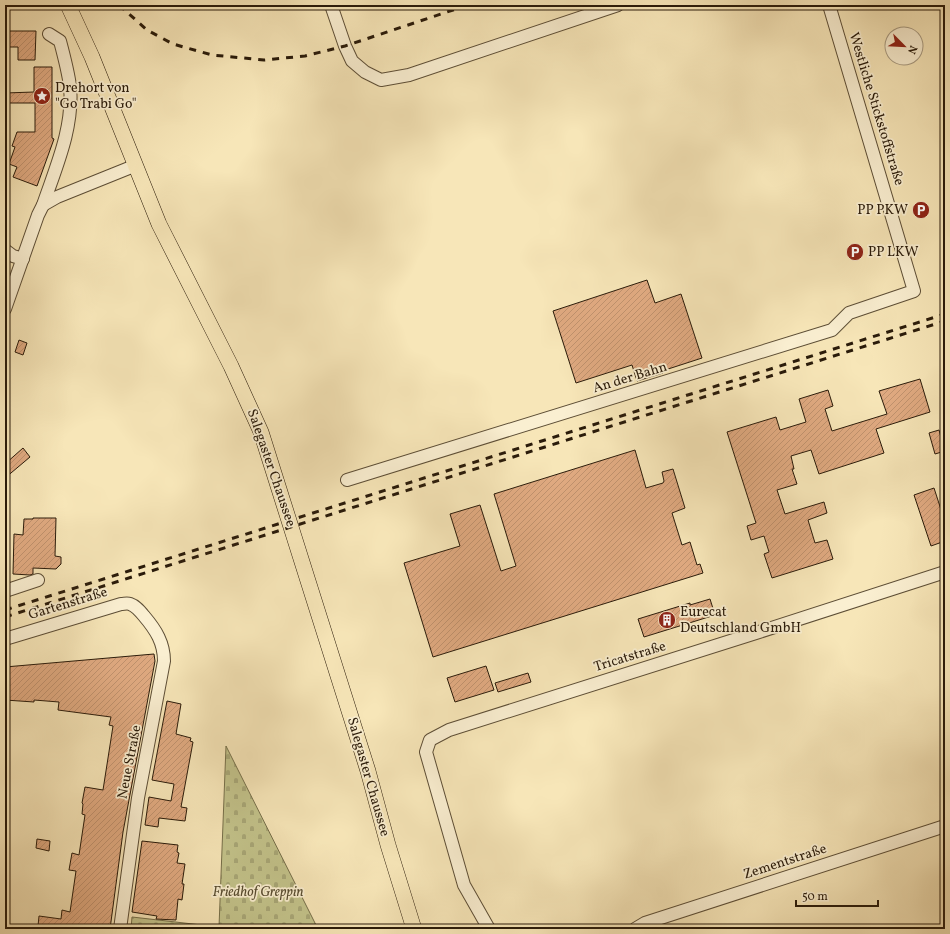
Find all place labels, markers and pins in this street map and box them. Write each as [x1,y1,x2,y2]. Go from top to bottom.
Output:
place label: Drehort von "Go Trabi Go" [55,79,137,114]
place icon: Drehort von "Go Trabi Go" [32,86,52,106]
parking icon: PP PKW [911,200,931,220]
place label: PP PKW [857,201,908,220]
parking icon: PP LKW [845,242,865,262]
place label: PP LKW [868,243,918,262]
place label: Eurecat Deutschland GmbH [680,603,801,638]
building icon: Eurecat Deutschland GmbH [657,610,677,630]

